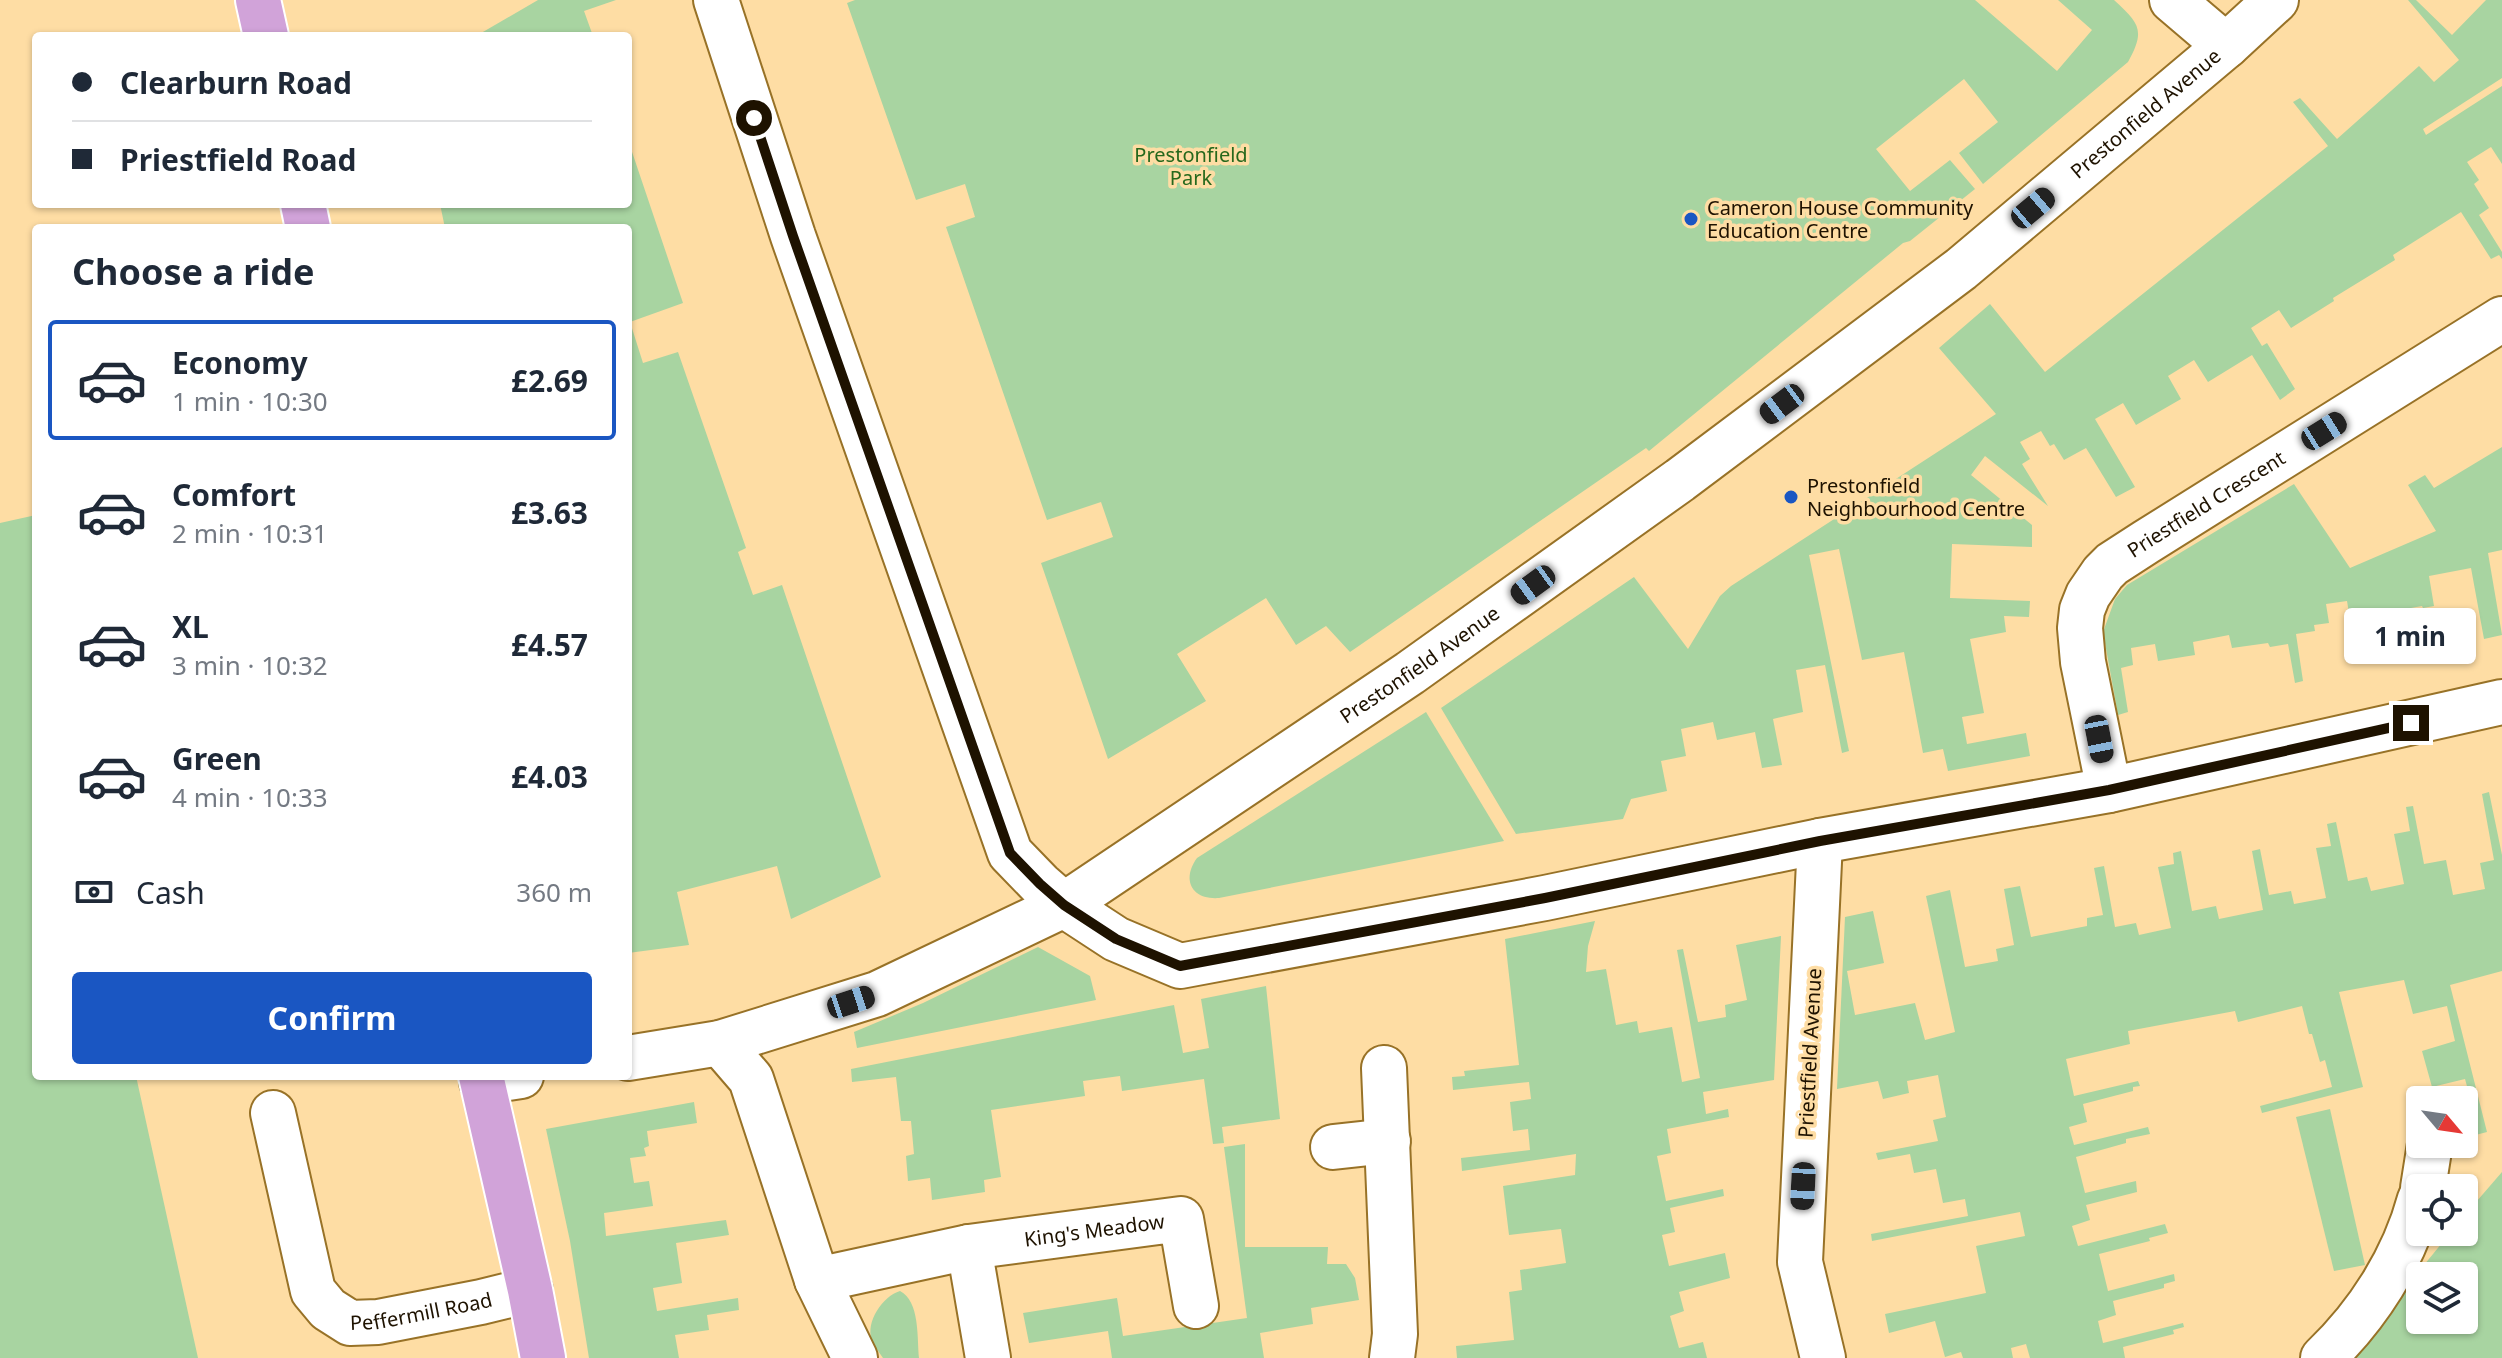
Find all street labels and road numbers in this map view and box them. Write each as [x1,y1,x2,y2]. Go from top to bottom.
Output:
street label: Prestonfield Avenue [2064,42,2226,184]
street label: Priestfield Crescent [2122,444,2290,564]
street label: Prestonfield Avenue [1334,599,1505,729]
street label: Priestfield Avenue [1792,967,1827,1138]
street label: King's Meadow [1022,1207,1166,1253]
street label: Peffermill Road [349,1286,495,1336]

